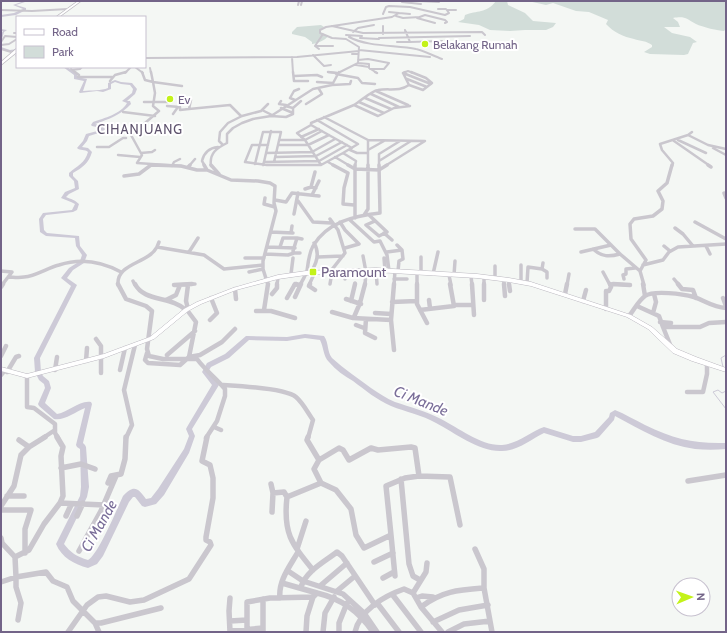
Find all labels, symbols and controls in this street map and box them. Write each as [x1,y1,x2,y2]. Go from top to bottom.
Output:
legend [16,16,146,68]
text: Road [52,24,78,39]
place label: Belakang Rumah [433,37,518,52]
marker: Belakang Rumah [420,39,430,49]
text: Park [52,44,74,59]
place label: Ev [178,92,190,107]
marker: Ev [165,94,175,104]
district label: CIHANJUANG [97,121,183,137]
place label: Paramount [321,263,387,281]
marker: Paramount [308,267,318,277]
water label: Ci Mande [391,382,451,420]
water label: Ci Mande [77,497,121,555]
north arrow [671,577,711,617]
text: N [694,593,708,601]

